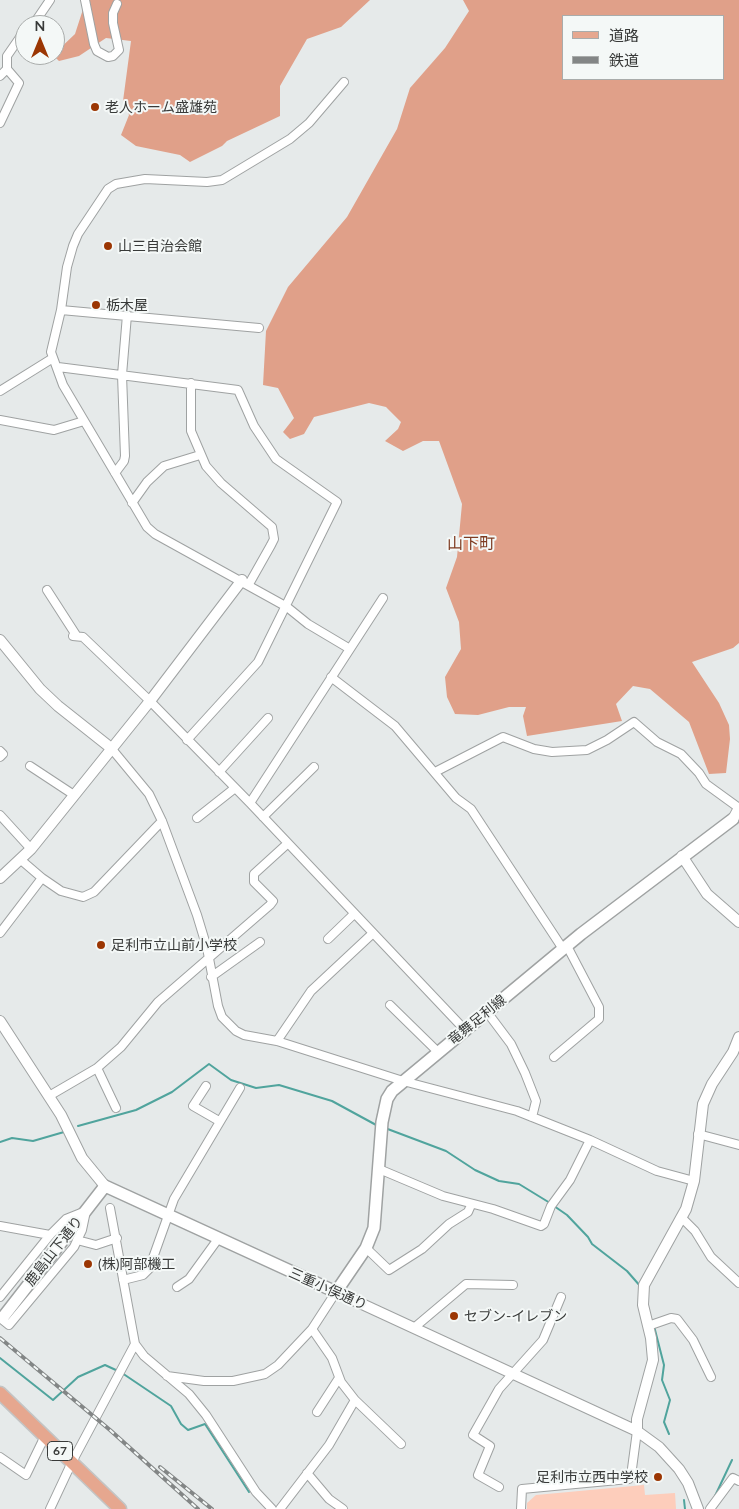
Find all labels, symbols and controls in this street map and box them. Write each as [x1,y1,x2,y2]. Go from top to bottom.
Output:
north arrow [15,15,65,65]
legend [562,15,724,80]
text: N [35,17,45,34]
text: 道路 [609,26,639,44]
text: 鉄道 [609,51,639,69]
place label: 老人ホーム盛雄苑 [105,99,217,115]
marker: 老人ホーム盛雄苑 [89,101,101,113]
place label: 山三自治会館 [118,238,202,254]
marker: 山三自治会館 [102,240,114,252]
place label: 栃木屋 [106,297,148,313]
marker: 栃木屋 [90,299,102,311]
district label: 山下町 [447,534,495,554]
place label: 足利市立山前小学校 [111,937,237,953]
marker: 足利市立山前小学校 [95,939,107,951]
street label: 竜舞足利線 [445,991,509,1049]
street label: 鹿島山下通り [22,1213,86,1289]
place label: (株)阿部機工 [98,1256,175,1272]
marker: (株)阿部機工 [82,1258,94,1270]
street label: 三重小俣通り [286,1264,370,1314]
place label: セブン-イレブン [464,1308,567,1324]
marker: セブン-イレブン [448,1310,460,1322]
road number: 67 [48,1442,72,1460]
place label: 足利市立西中学校 [536,1469,648,1485]
marker: 足利市立西中学校 [652,1471,664,1483]

